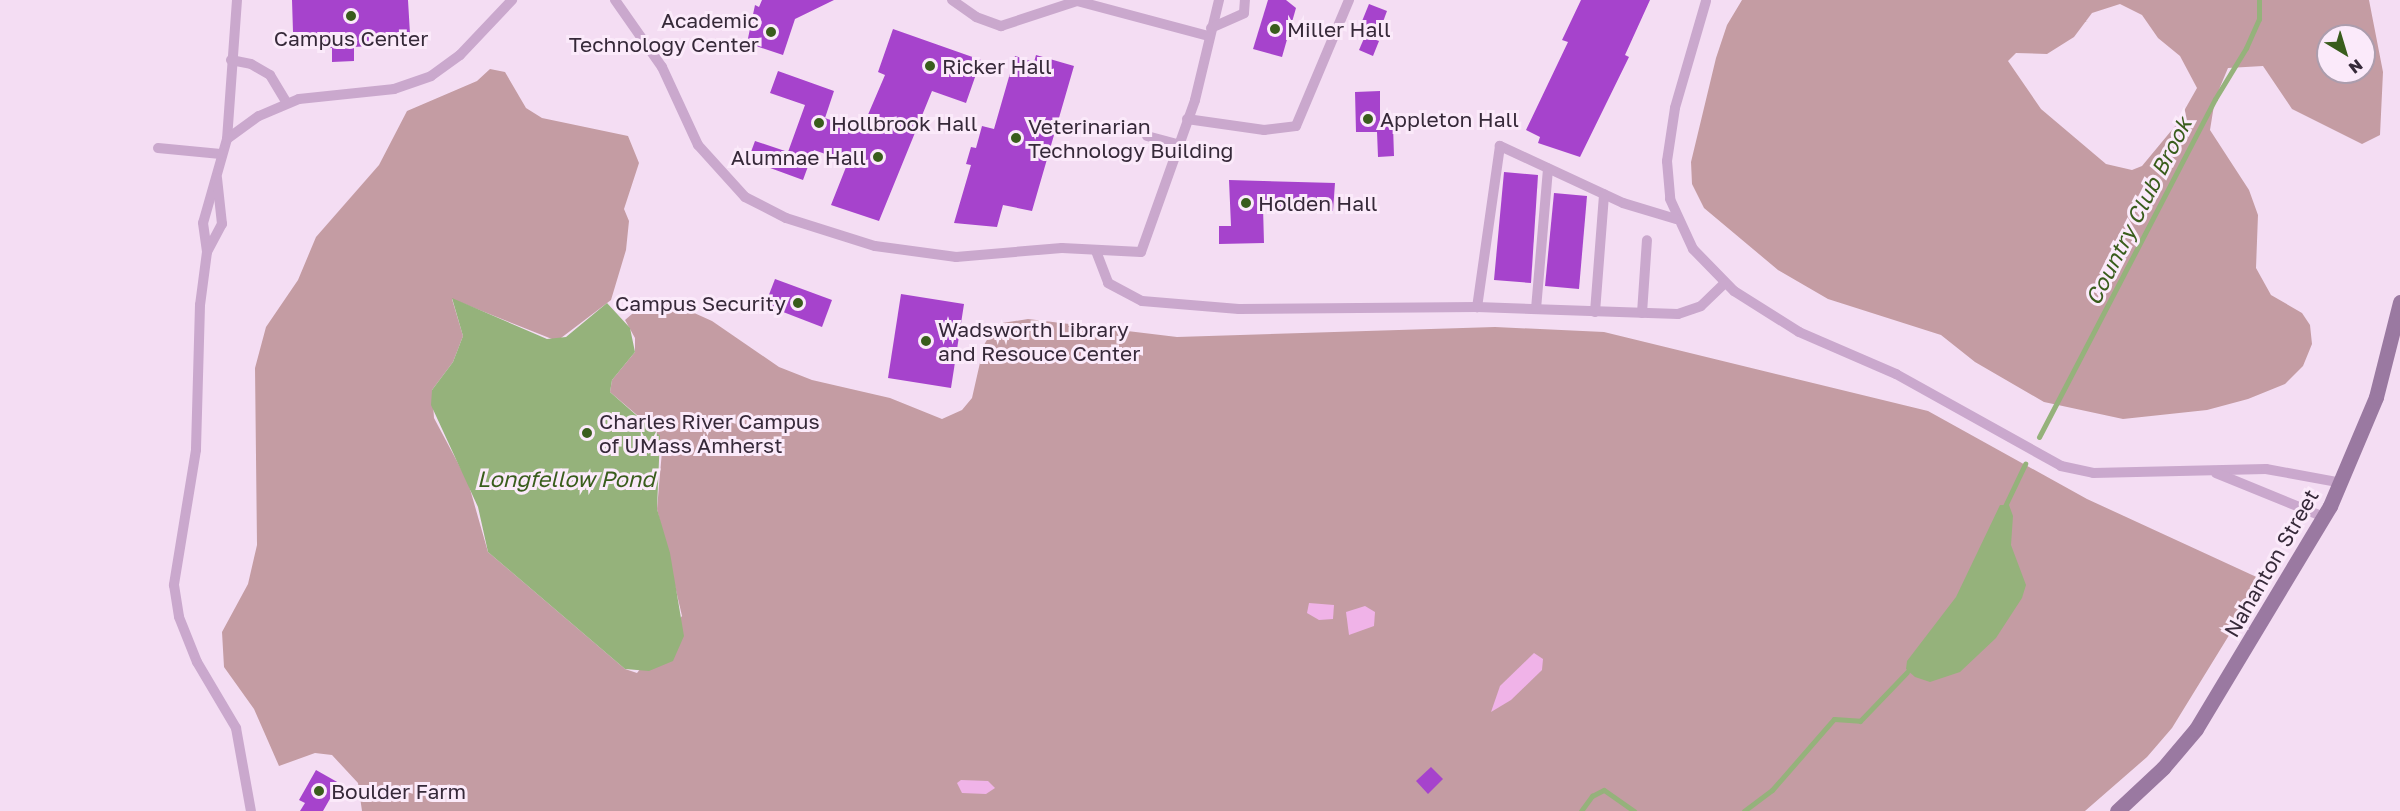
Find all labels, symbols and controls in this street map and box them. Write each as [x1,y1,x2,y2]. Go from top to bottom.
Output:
place label: Academic Technology Center [569,7,759,57]
marker: Campus Center [344,9,358,23]
place label: Miller Hall [1287,16,1391,42]
marker: Miller Hall [1268,22,1282,36]
north arrow [2316,24,2376,84]
place label: Campus Center [274,25,428,51]
marker: Academic Technology Center [764,25,778,39]
place label: Ricker Hall [942,53,1052,79]
text: N [2345,55,2367,78]
marker: Ricker Hall [923,59,937,73]
place label: Appleton Hall [1380,106,1519,132]
place label: Hollbrook Hall [831,110,977,136]
marker: Appleton Hall [1361,112,1375,126]
place label: Veterinarian Technology Building [1028,113,1234,163]
water label: Country Club Brook [2079,113,2197,309]
marker: Hollbrook Hall [812,116,826,130]
marker: Veterinarian Technology Building [1009,131,1023,145]
place label: Alumnae Hall [731,144,866,170]
marker: Alumnae Hall [871,150,885,164]
place label: Holden Hall [1258,190,1378,216]
marker: Holden Hall [1239,196,1253,210]
place label: Campus Security [615,290,786,316]
marker: Campus Security [791,296,805,310]
place label: Wadsworth Library and Resouce Center [938,316,1140,366]
marker: Wadsworth Library and Resouce Center [919,334,933,348]
place label: Charles River Campus of UMass Amherst [599,408,820,458]
marker: Charles River Campus of UMass Amherst [580,426,594,440]
water label: Longfellow Pond [477,466,655,492]
street label: Nahanton Street [2218,485,2324,641]
place label: Boulder Farm [331,778,466,804]
marker: Boulder Farm [312,784,326,798]

